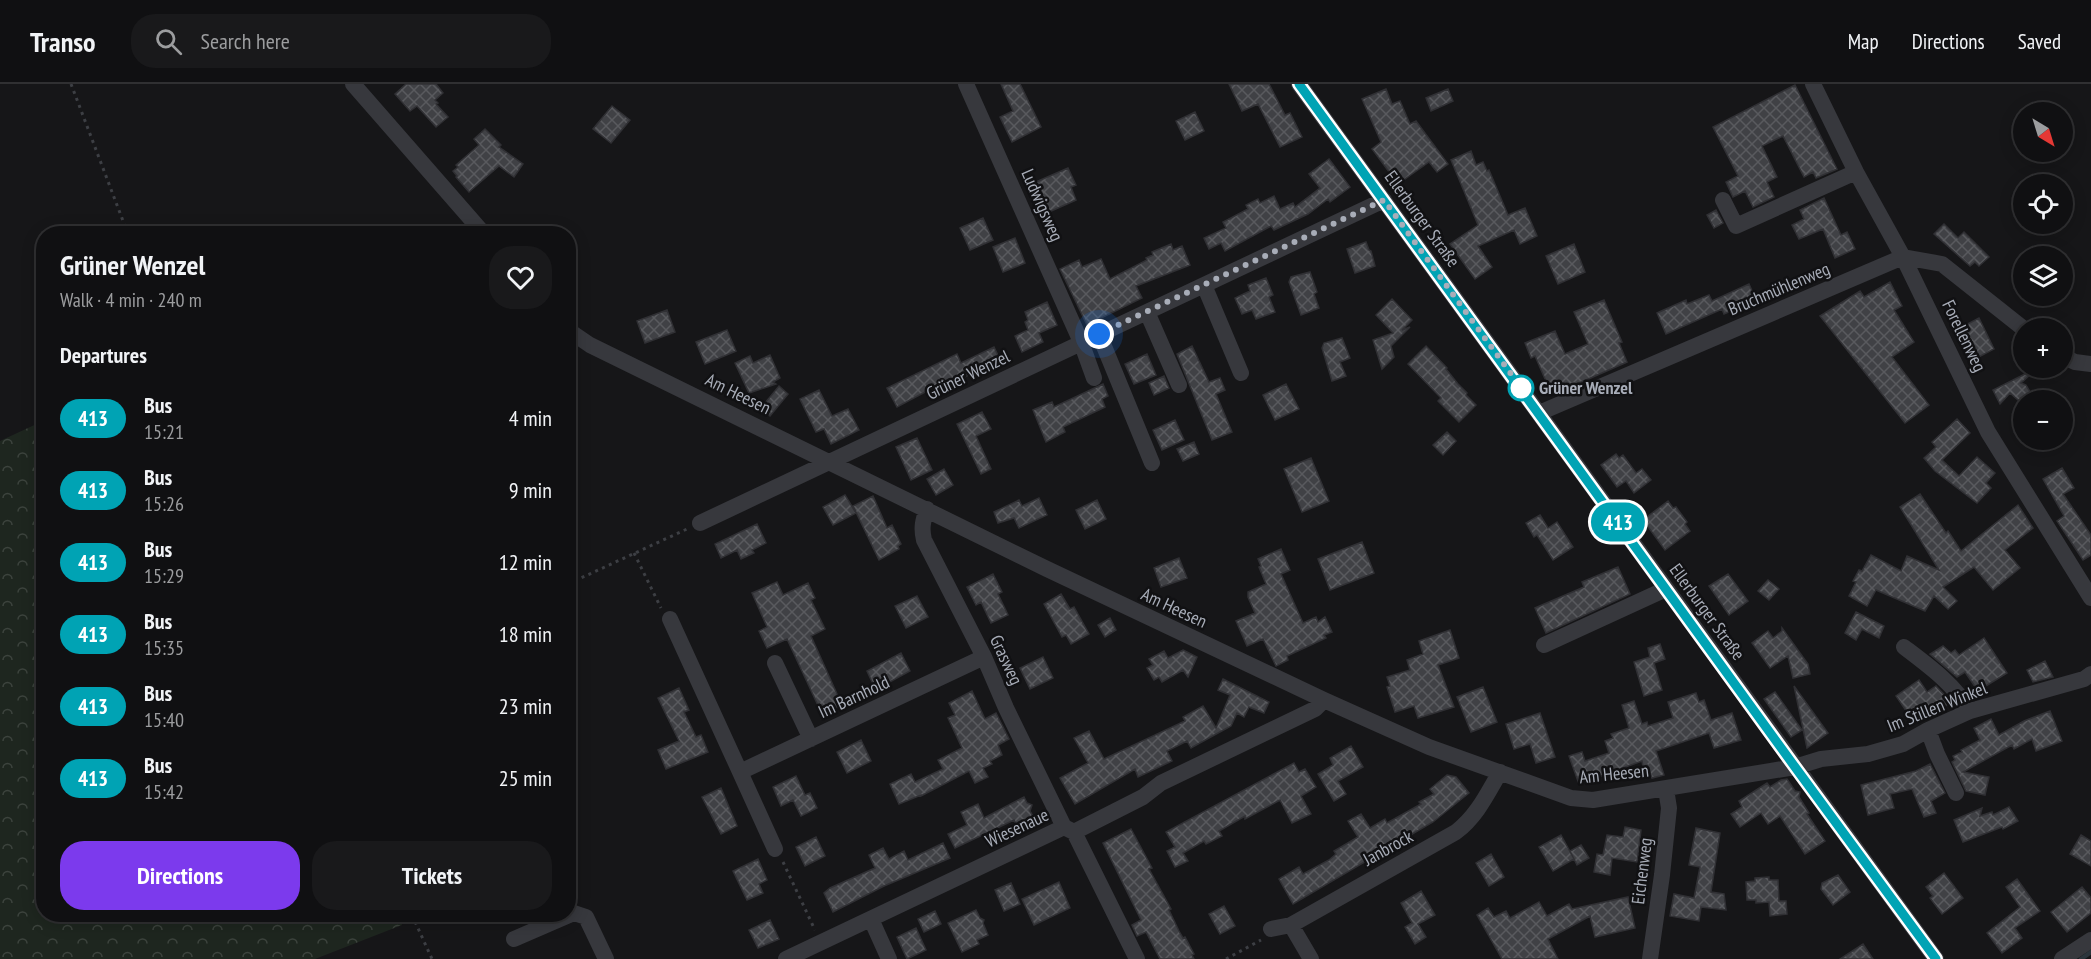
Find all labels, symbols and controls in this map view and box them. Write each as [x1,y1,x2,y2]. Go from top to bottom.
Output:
search box [131,14,551,68]
text: Transo [30,23,95,60]
icon: search [152,25,185,58]
text: Search here [200,27,290,55]
text: Map [1848,28,1879,55]
text: Directions [1912,28,1985,55]
text: Saved [2018,28,2061,55]
north arrow [2013,102,2073,162]
map controls [2013,102,2073,450]
street label: Ludwigsweg [1016,165,1069,245]
street label: Ellerburger Straße [1380,166,1465,272]
button: locate [2013,174,2073,234]
text: Grüner Wenzel [60,246,205,283]
button: heart [489,246,552,309]
button: layers [2013,246,2073,306]
street label: Bruchmühlenweg [1725,257,1833,320]
text: Walk · 4 min · 240 m [60,287,202,313]
street label: Forellenweg [1937,296,1992,375]
button: + [2013,318,2073,378]
your location [1084,319,1114,349]
text: Departures [60,341,147,369]
street label: Grüner Wenzel [922,344,1014,405]
street label: Am Heesen [702,368,775,419]
marker: Grüner Wenzel [1508,375,1534,401]
place label: Grüner Wenzel [1539,376,1633,399]
button: − [2013,390,2073,450]
text: Bus [144,391,172,419]
text: 4 min [509,404,552,432]
text: 413 [78,405,108,432]
text: 15:21 [144,419,184,445]
text: Bus [144,463,172,491]
text: 9 min [509,476,552,504]
text: 413 [78,477,108,504]
text: 15:26 [144,491,184,517]
line badge: 413 [1584,502,1652,542]
text: 413 [1603,509,1633,536]
text: Bus [144,535,172,563]
text: 12 min [499,548,552,576]
text: 413 [78,549,108,576]
street label: Ellerburger Straße [1665,559,1750,665]
text: 15:29 [144,563,184,589]
street label: Am Heesen [1138,582,1211,633]
text: Bus [144,607,172,635]
text: 18 min [499,620,552,648]
text: 413 [78,621,108,648]
street label: Grasweg [985,631,1028,688]
text: 15:35 [144,635,184,661]
street label: Im Barnhold [815,670,893,723]
street label: Im Stillen Winkel [1883,676,1991,737]
text: Bus [144,679,172,707]
text: 23 min [499,692,552,720]
text: 413 [78,693,108,720]
text: 15:40 [144,707,184,733]
text: Bus [144,751,172,779]
street label: Am Heesen [1578,758,1650,789]
text: 25 min [499,764,552,792]
text: 413 [78,765,108,792]
text: 15:42 [144,779,184,805]
street label: Wiesenaue [981,803,1052,852]
street label: Janbrock [1358,825,1417,871]
street label: Eichenweg [1626,836,1657,906]
button: Directions [60,841,300,910]
button: Tickets [312,841,552,910]

